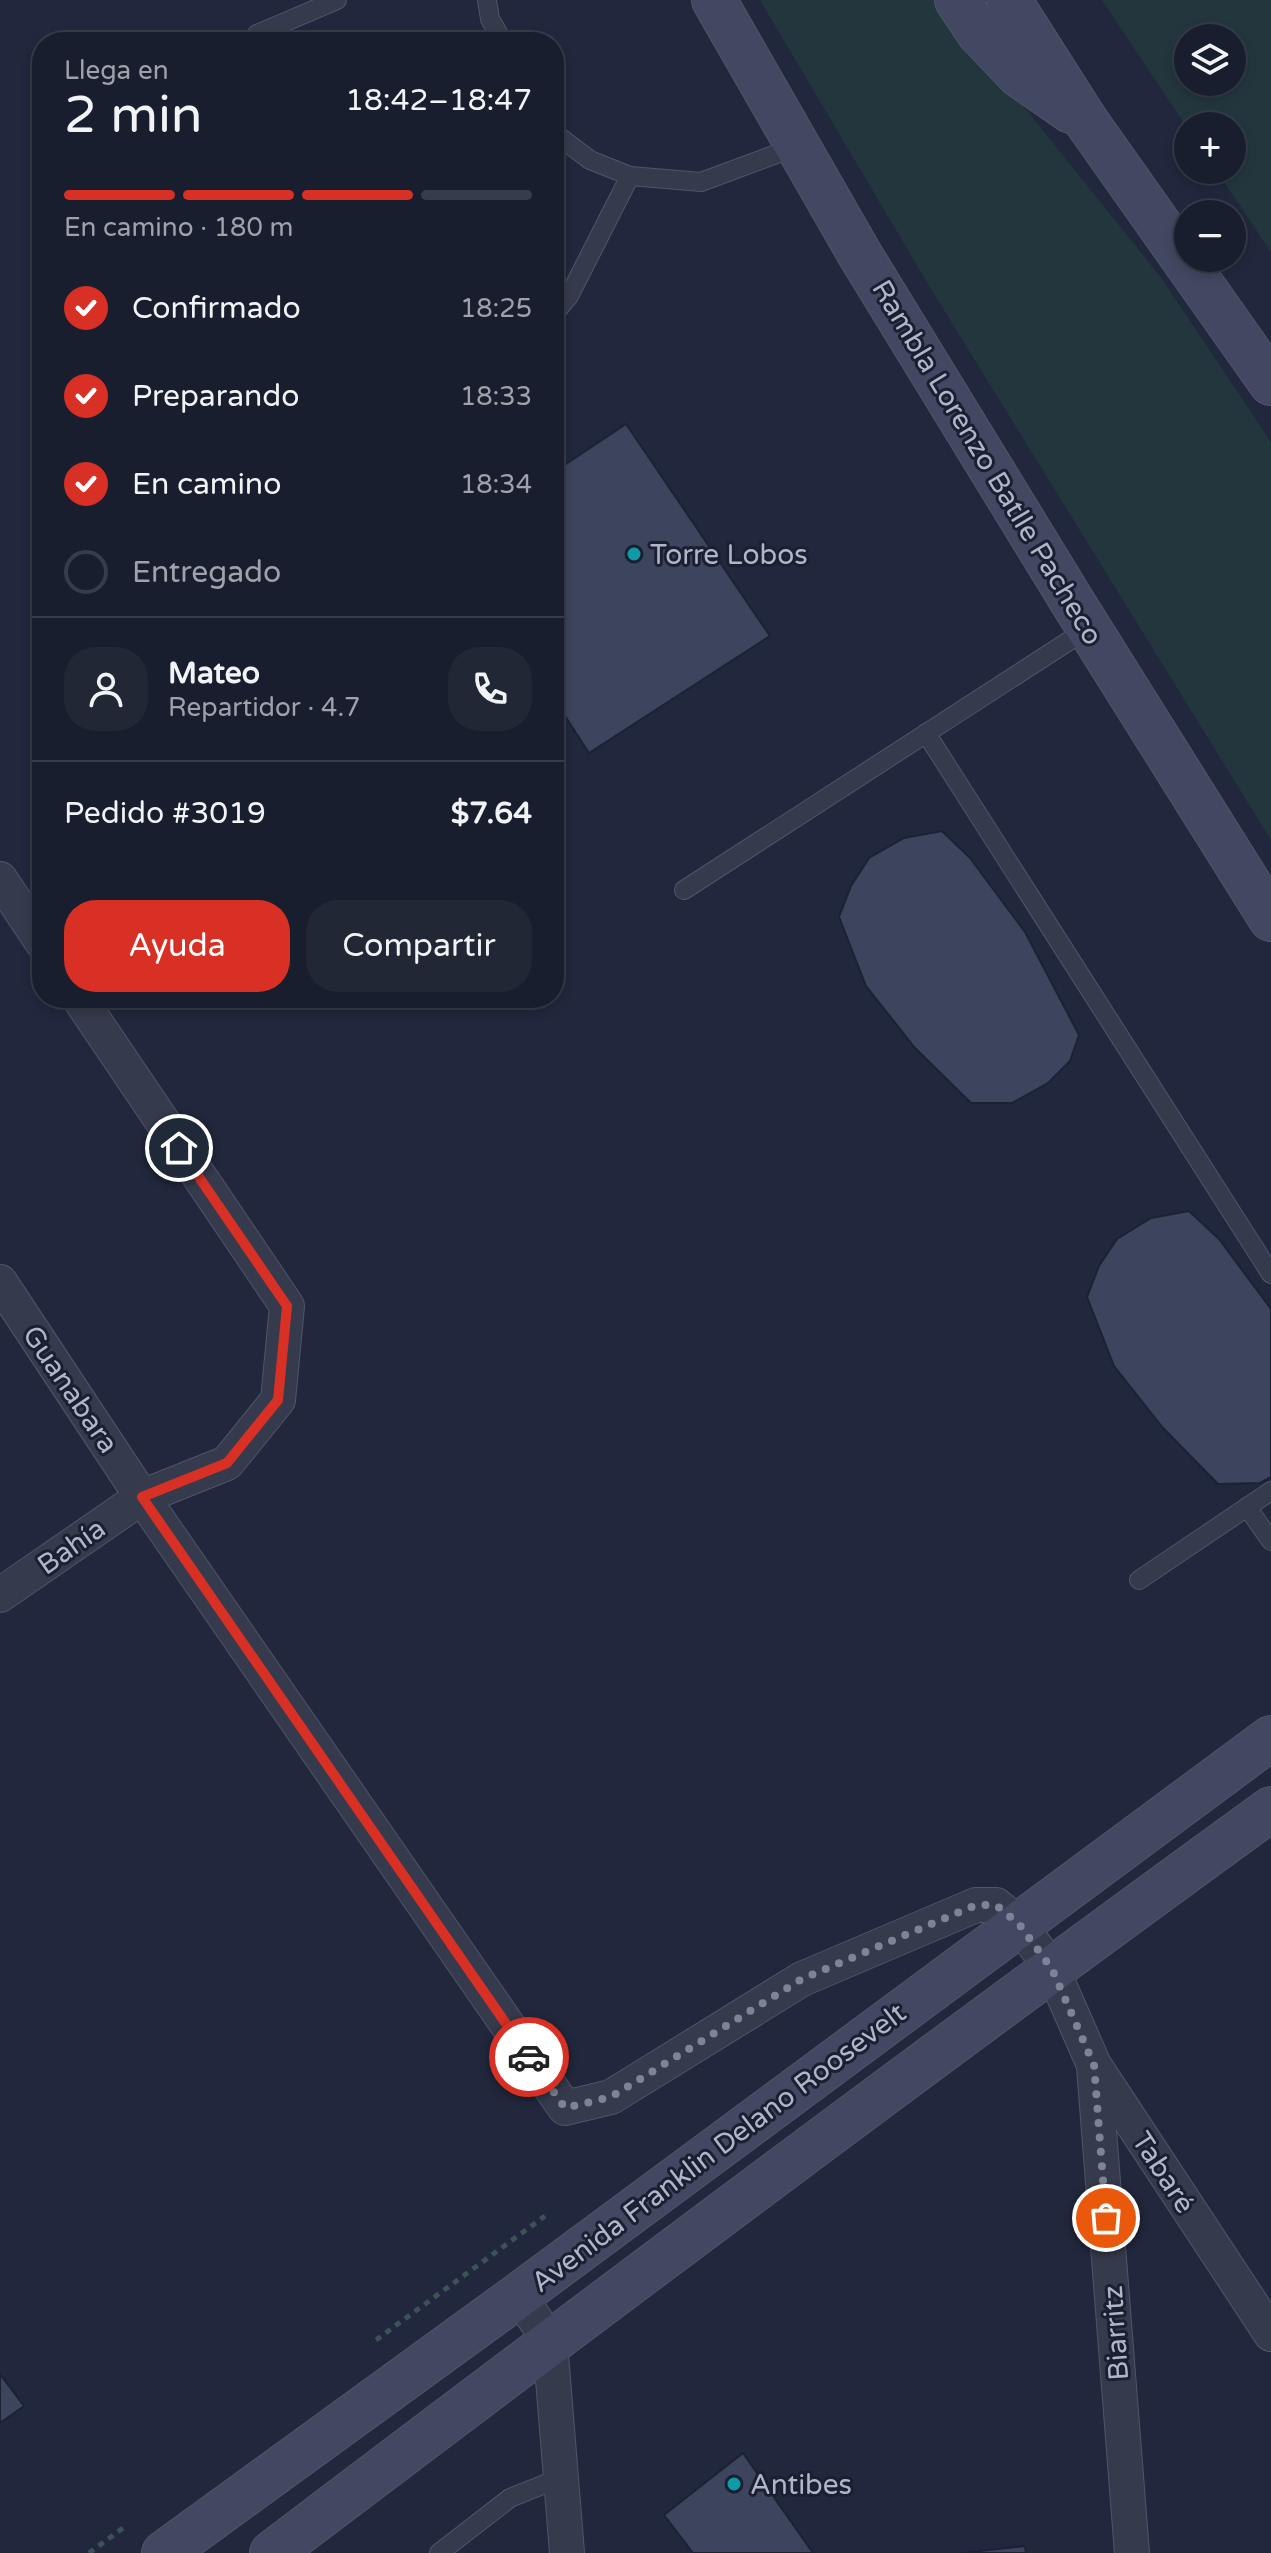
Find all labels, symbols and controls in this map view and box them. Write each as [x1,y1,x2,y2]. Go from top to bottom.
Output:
map controls [1174,24,1246,272]
button: layers [1174,24,1246,96]
text: Llega en [64,55,169,86]
text: 18:42–18:47 [345,82,532,119]
text: 2 min [64,84,203,147]
button: + [1174,112,1246,184]
button: − [1174,200,1246,272]
text: En camino · 180 m [64,212,293,243]
street label: Rambla Lorenzo Batlle Pacheco [864,274,1110,651]
icon: check [64,286,108,330]
text: Confirmado [132,290,301,327]
text: 18:25 [460,293,532,324]
icon: check [64,374,108,418]
text: Preparando [132,378,300,415]
text: 18:33 [460,381,532,412]
icon: check [64,462,108,506]
text: En camino [132,466,281,503]
text: 18:34 [460,469,532,500]
place label: Torre Lobos [650,538,808,572]
marker: Torre Lobos [625,545,643,563]
text: Entregado [132,554,281,591]
button: person [64,647,148,731]
button: phone [448,647,532,731]
text: Mateo [168,655,260,692]
text: Repartidor · 4.7 [168,692,360,723]
text: Pedido #3019 [64,795,266,832]
text: $7.64 [451,795,532,832]
button: Ayuda [64,900,290,992]
button: Compartir [306,900,532,992]
pin [145,1114,213,1182]
icon: home [157,1126,201,1170]
street label: Guanabara [15,1319,125,1460]
street label: Bahía [31,1511,112,1582]
street label: Avenida Franklin Delano Roosevelt [525,1996,913,2300]
courier [489,2017,569,2097]
icon: car [507,2035,551,2079]
street label: Tabaré [1124,2125,1202,2220]
pin [1072,2184,1140,2252]
icon: bag [1084,2196,1128,2240]
street label: Biarritz [1096,2284,1136,2381]
place label: Antibes [750,2468,852,2502]
marker: Antibes [725,2475,743,2493]

